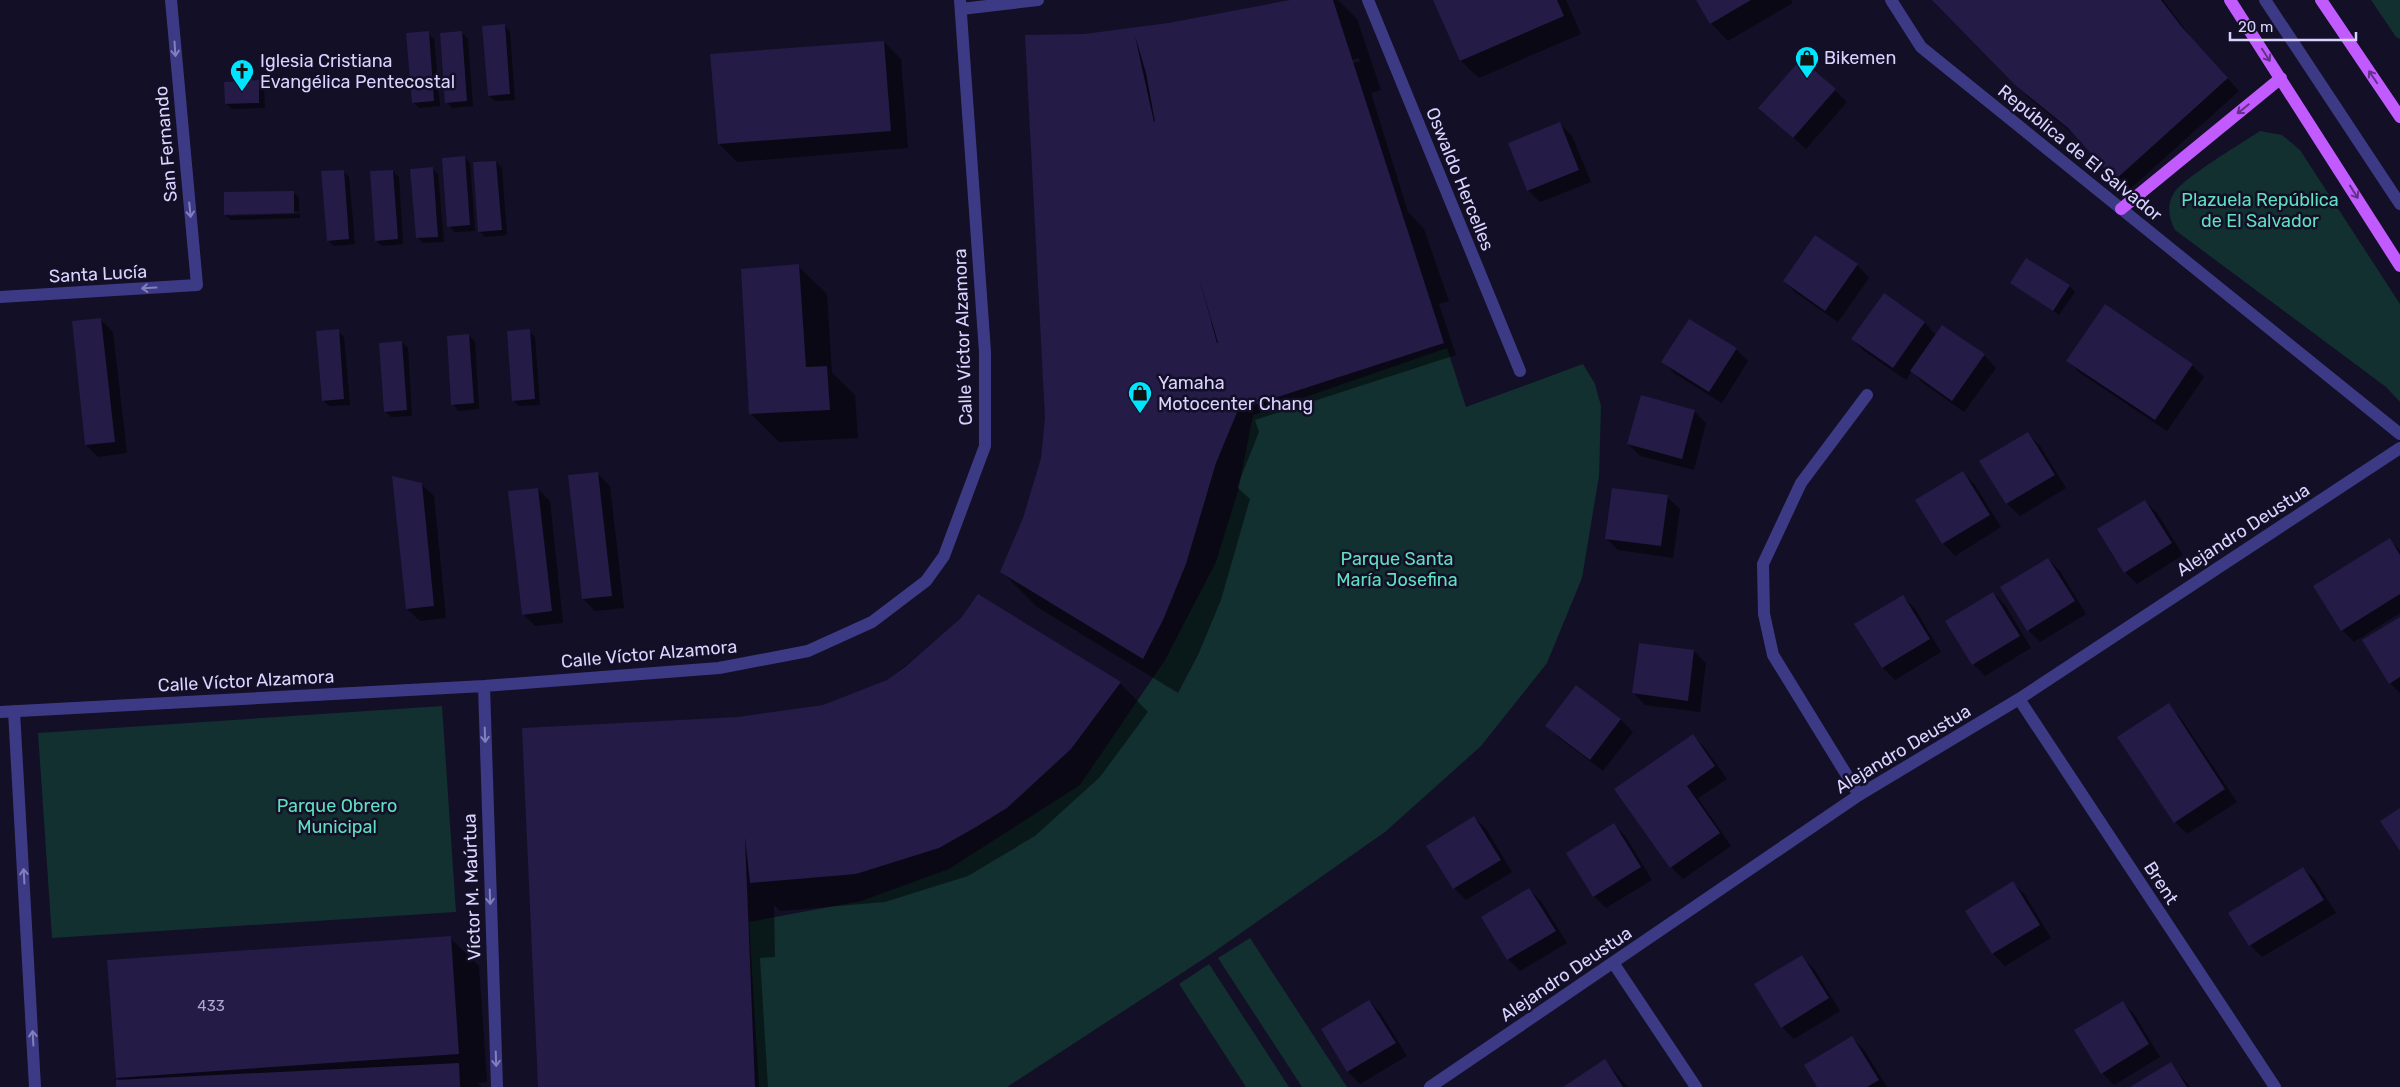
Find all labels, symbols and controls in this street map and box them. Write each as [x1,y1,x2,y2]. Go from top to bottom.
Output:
scale bar [2230,10,2356,42]
text: 20 m [2238,18,2273,36]
one-way arrow [170,40,180,56]
shop icon: Bikemen [1794,45,1820,79]
place label: Bikemen [1824,47,1896,69]
one-way arrow [2261,48,2271,62]
place label: Iglesia Cristiana Evangélica Pentecostal [260,50,455,93]
church icon: Iglesia Cristiana Evangélica Pentecostal [229,58,255,92]
one-way arrow [2368,70,2378,84]
street label: República de El Salvador [1993,80,2167,226]
street label: San Fernando [150,85,182,203]
one-way arrow [2237,103,2250,114]
street label: Oswaldo Hercelles [1421,104,1499,254]
one-way arrow [2349,185,2359,199]
park label: Plazuela República de El Salvador [2181,189,2339,232]
one-way arrow [185,202,195,218]
street label: Calle Víctor Alzamora [949,248,977,426]
street label: Santa Lucía [48,260,148,288]
one-way arrow [141,284,157,293]
place label: Yamaha Motocenter Chang [1158,372,1313,415]
shop icon: Yamaha Motocenter Chang [1127,380,1153,414]
street label: Alejandro Deustua [2172,479,2314,581]
park label: Parque Santa María Josefina [1336,548,1458,591]
street label: Calle Víctor Alzamora [560,635,738,673]
street label: Calle Víctor Alzamora [157,665,335,697]
street label: Alejandro Deustua [1831,700,1975,798]
one-way arrow [480,726,490,742]
park label: Parque Obrero Municipal [277,795,397,838]
street label: Víctor M. Maúrtua [458,813,486,961]
street label: Brent [2139,857,2183,909]
one-way arrow [19,868,28,884]
one-way arrow [485,888,495,905]
street label: Alejandro Deustua [1496,922,1636,1026]
house number: 433 [197,997,225,1015]
one-way arrow [28,1031,37,1047]
one-way arrow [492,1051,501,1067]

